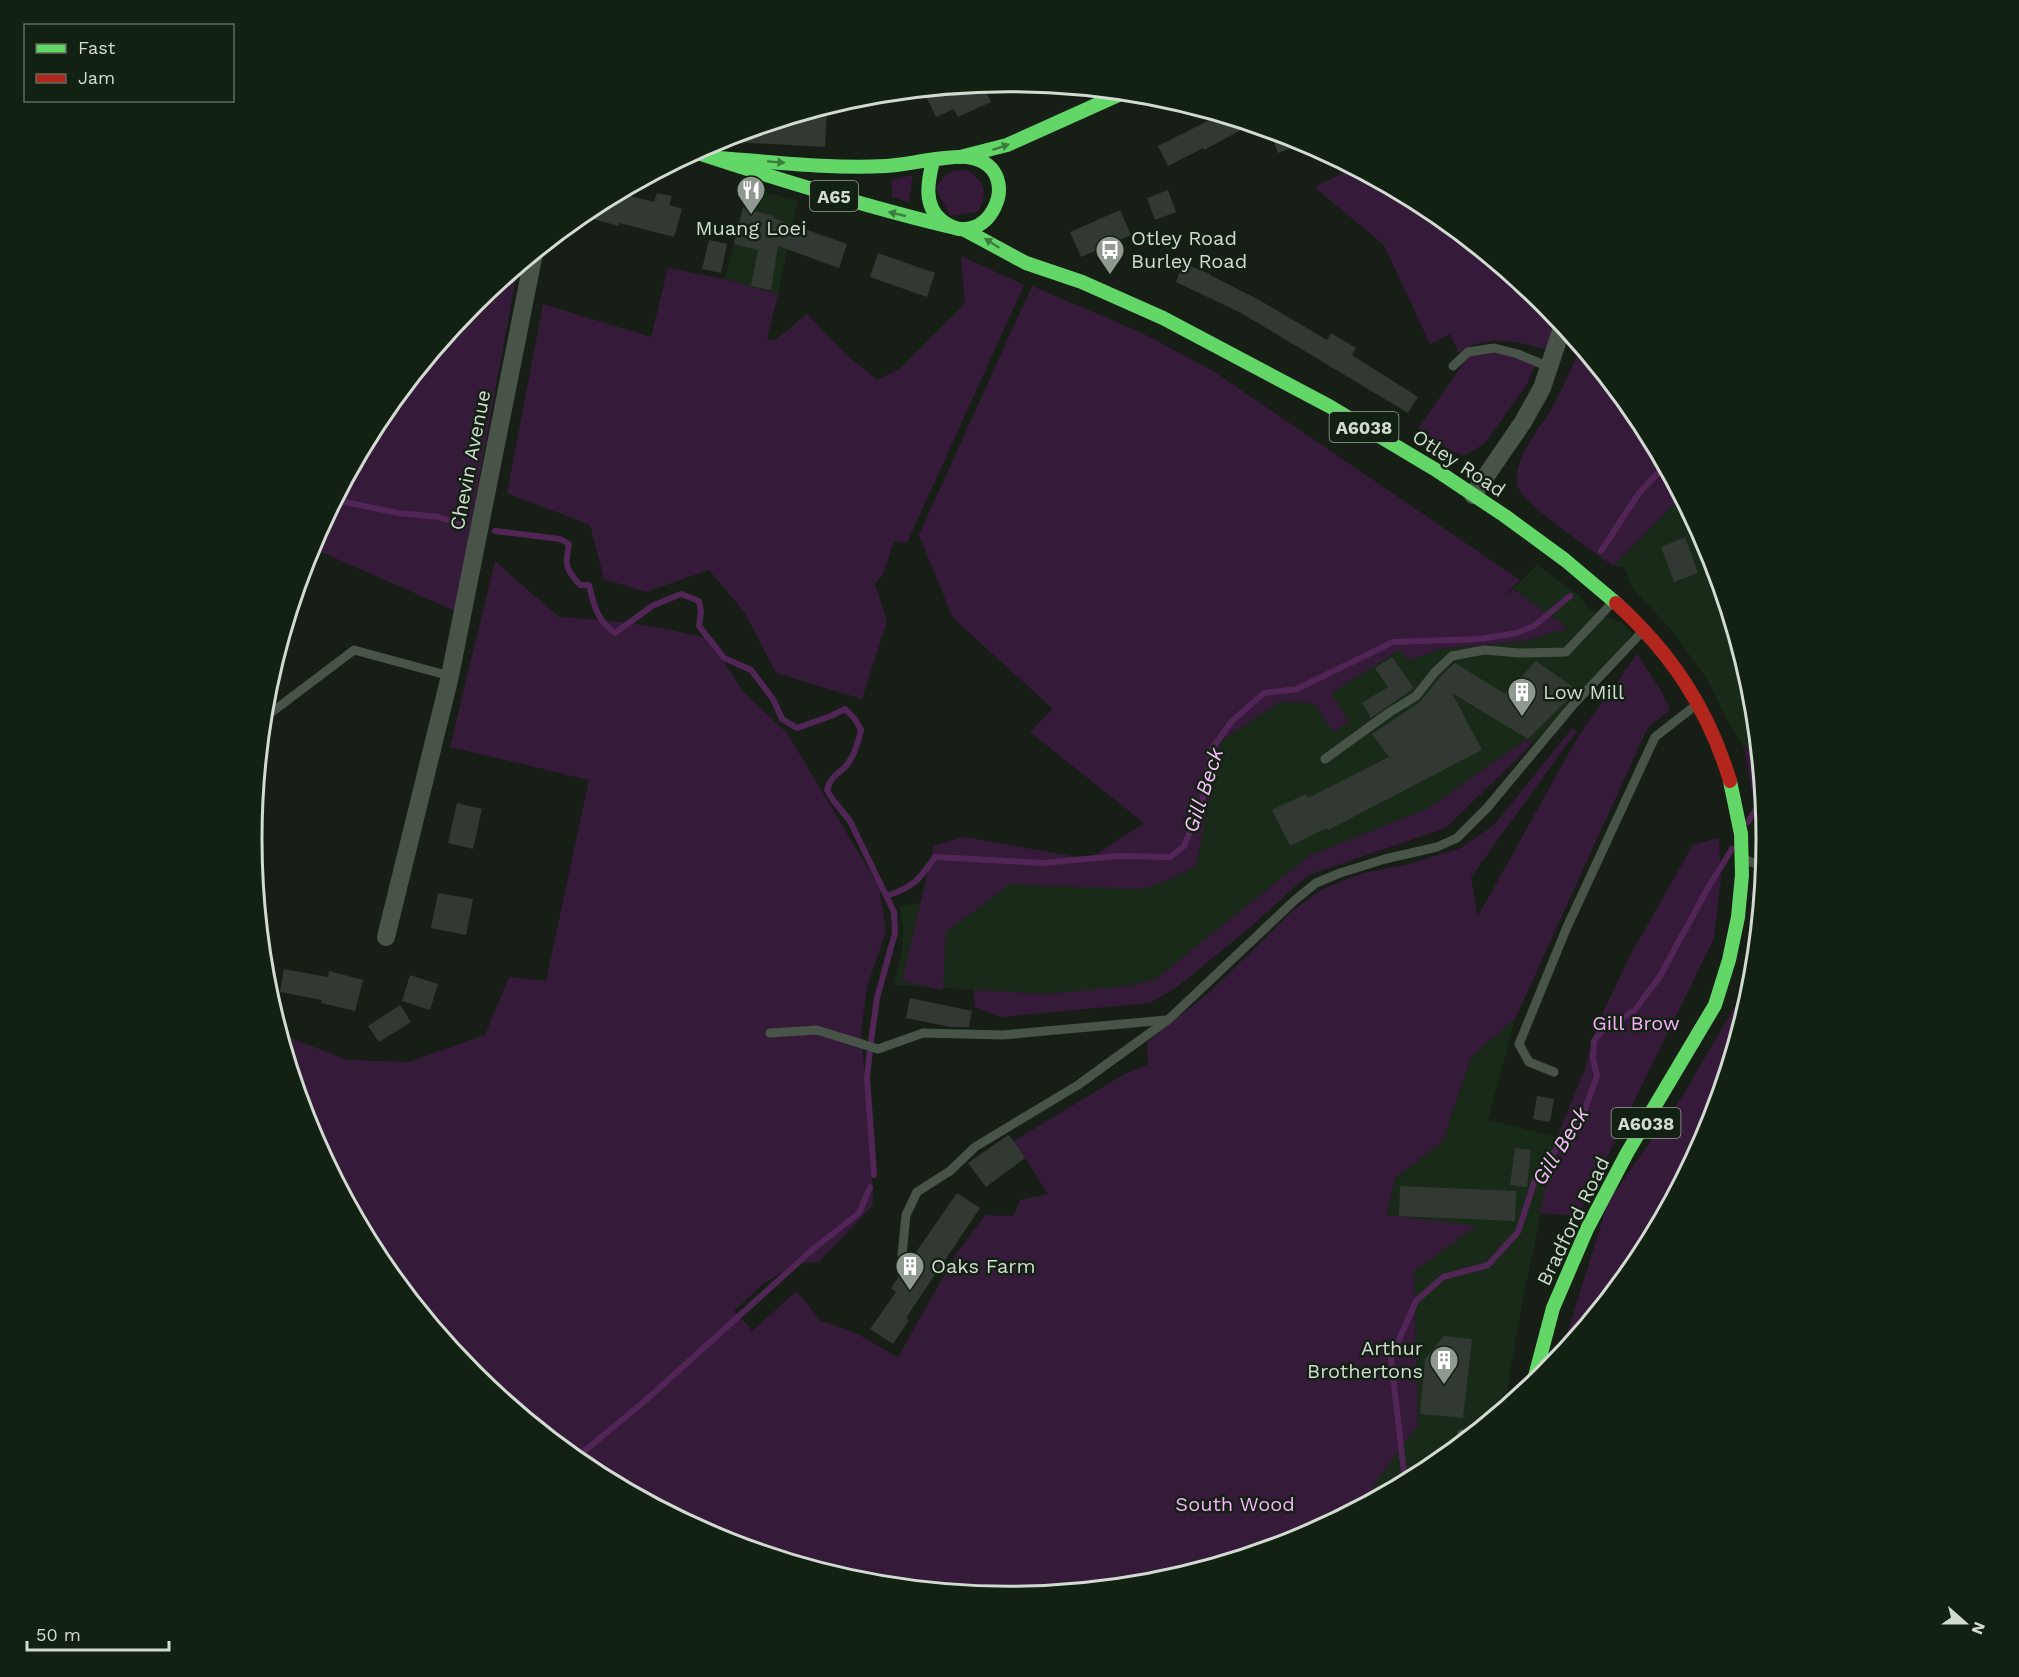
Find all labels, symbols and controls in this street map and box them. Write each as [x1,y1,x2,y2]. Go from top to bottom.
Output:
legend [24,24,234,102]
text: Fast [78,37,116,58]
text: Jam [78,67,115,88]
one-way arrow [992,141,1010,151]
one-way arrow [766,158,785,167]
restaurant icon: Muang Loei [735,174,767,216]
road number: A65 [810,181,858,211]
one-way arrow [887,208,906,218]
place label: Muang Loei [696,216,806,240]
place label: Otley Road Burley Road [1131,226,1247,273]
bus stop icon: Otley Road Burley Road [1094,234,1126,276]
one-way arrow [984,238,1000,249]
street label: Chevin Avenue [445,388,495,532]
road number: A6038 [1330,412,1398,442]
street label: Otley Road [1408,424,1510,502]
building icon: Low Mill [1506,676,1538,718]
place label: Low Mill [1543,680,1624,704]
water label: Gill Beck [1178,744,1229,835]
park label: Gill Brow [1592,1011,1680,1035]
water label: Gill Beck [1526,1102,1594,1190]
road number: A6038 [1612,1108,1680,1138]
street label: Bradford Road [1531,1153,1615,1289]
building icon: Oaks Farm [894,1250,926,1292]
place label: Oaks Farm [931,1254,1035,1278]
place label: Arthur Brothertons [1307,1336,1423,1383]
building icon: Arthur Brothertons [1428,1344,1460,1386]
park label: South Wood [1175,1492,1295,1516]
north arrow [1935,1593,1995,1653]
scale bar [27,1614,170,1652]
text: N [1968,1619,1990,1637]
text: 50 m [36,1624,81,1645]

